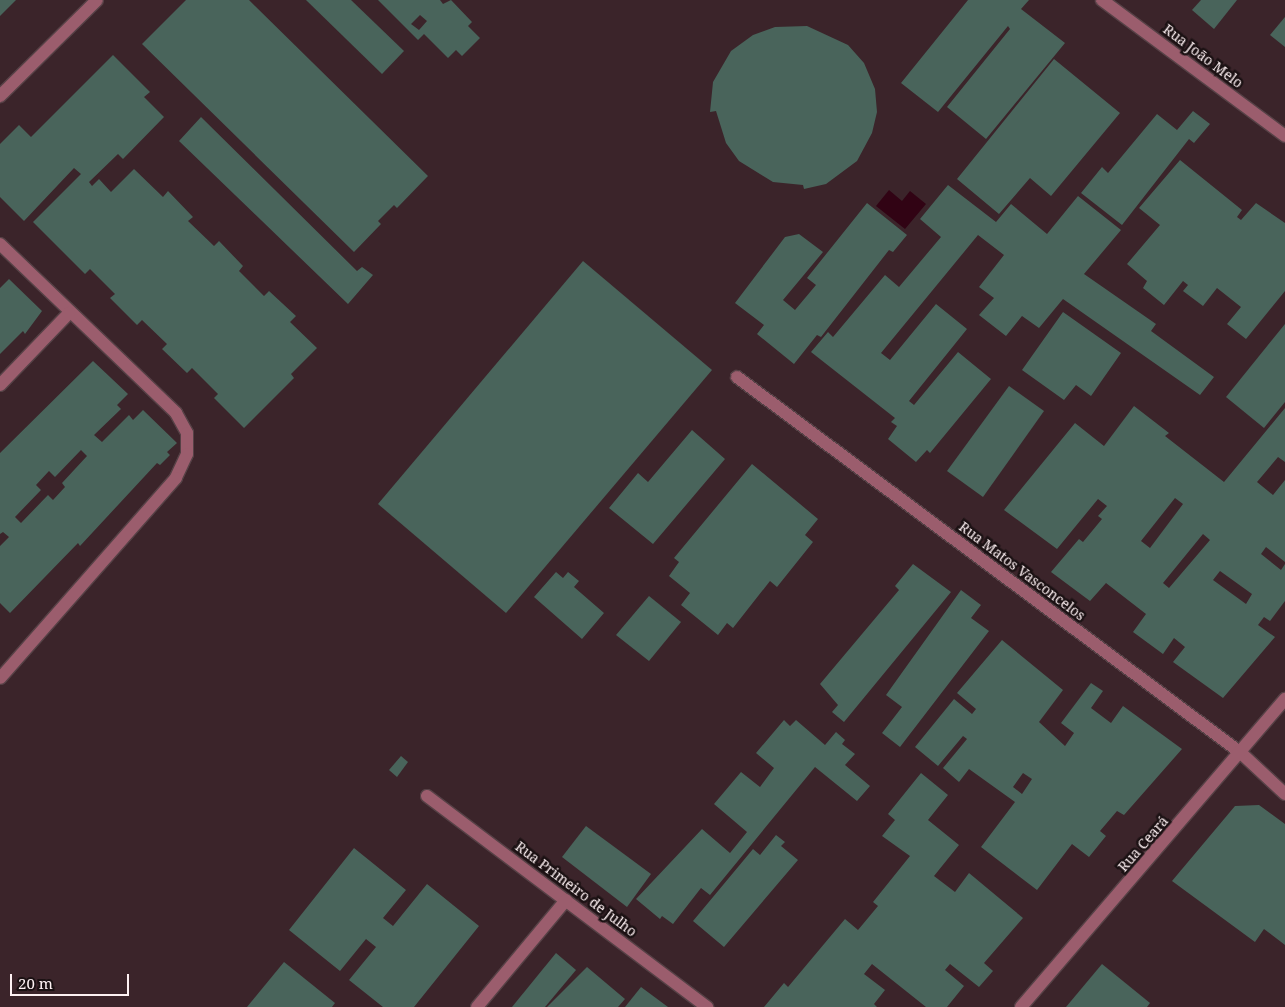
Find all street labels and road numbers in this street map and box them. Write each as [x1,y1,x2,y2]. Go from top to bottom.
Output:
street label: Rua João Melo [1160,21,1246,91]
street label: Rua Matos Vasconcelos [956,518,1088,624]
street label: Rua Ceará [1114,813,1172,875]
street label: Rua Primeiro de Julho [512,838,640,940]

